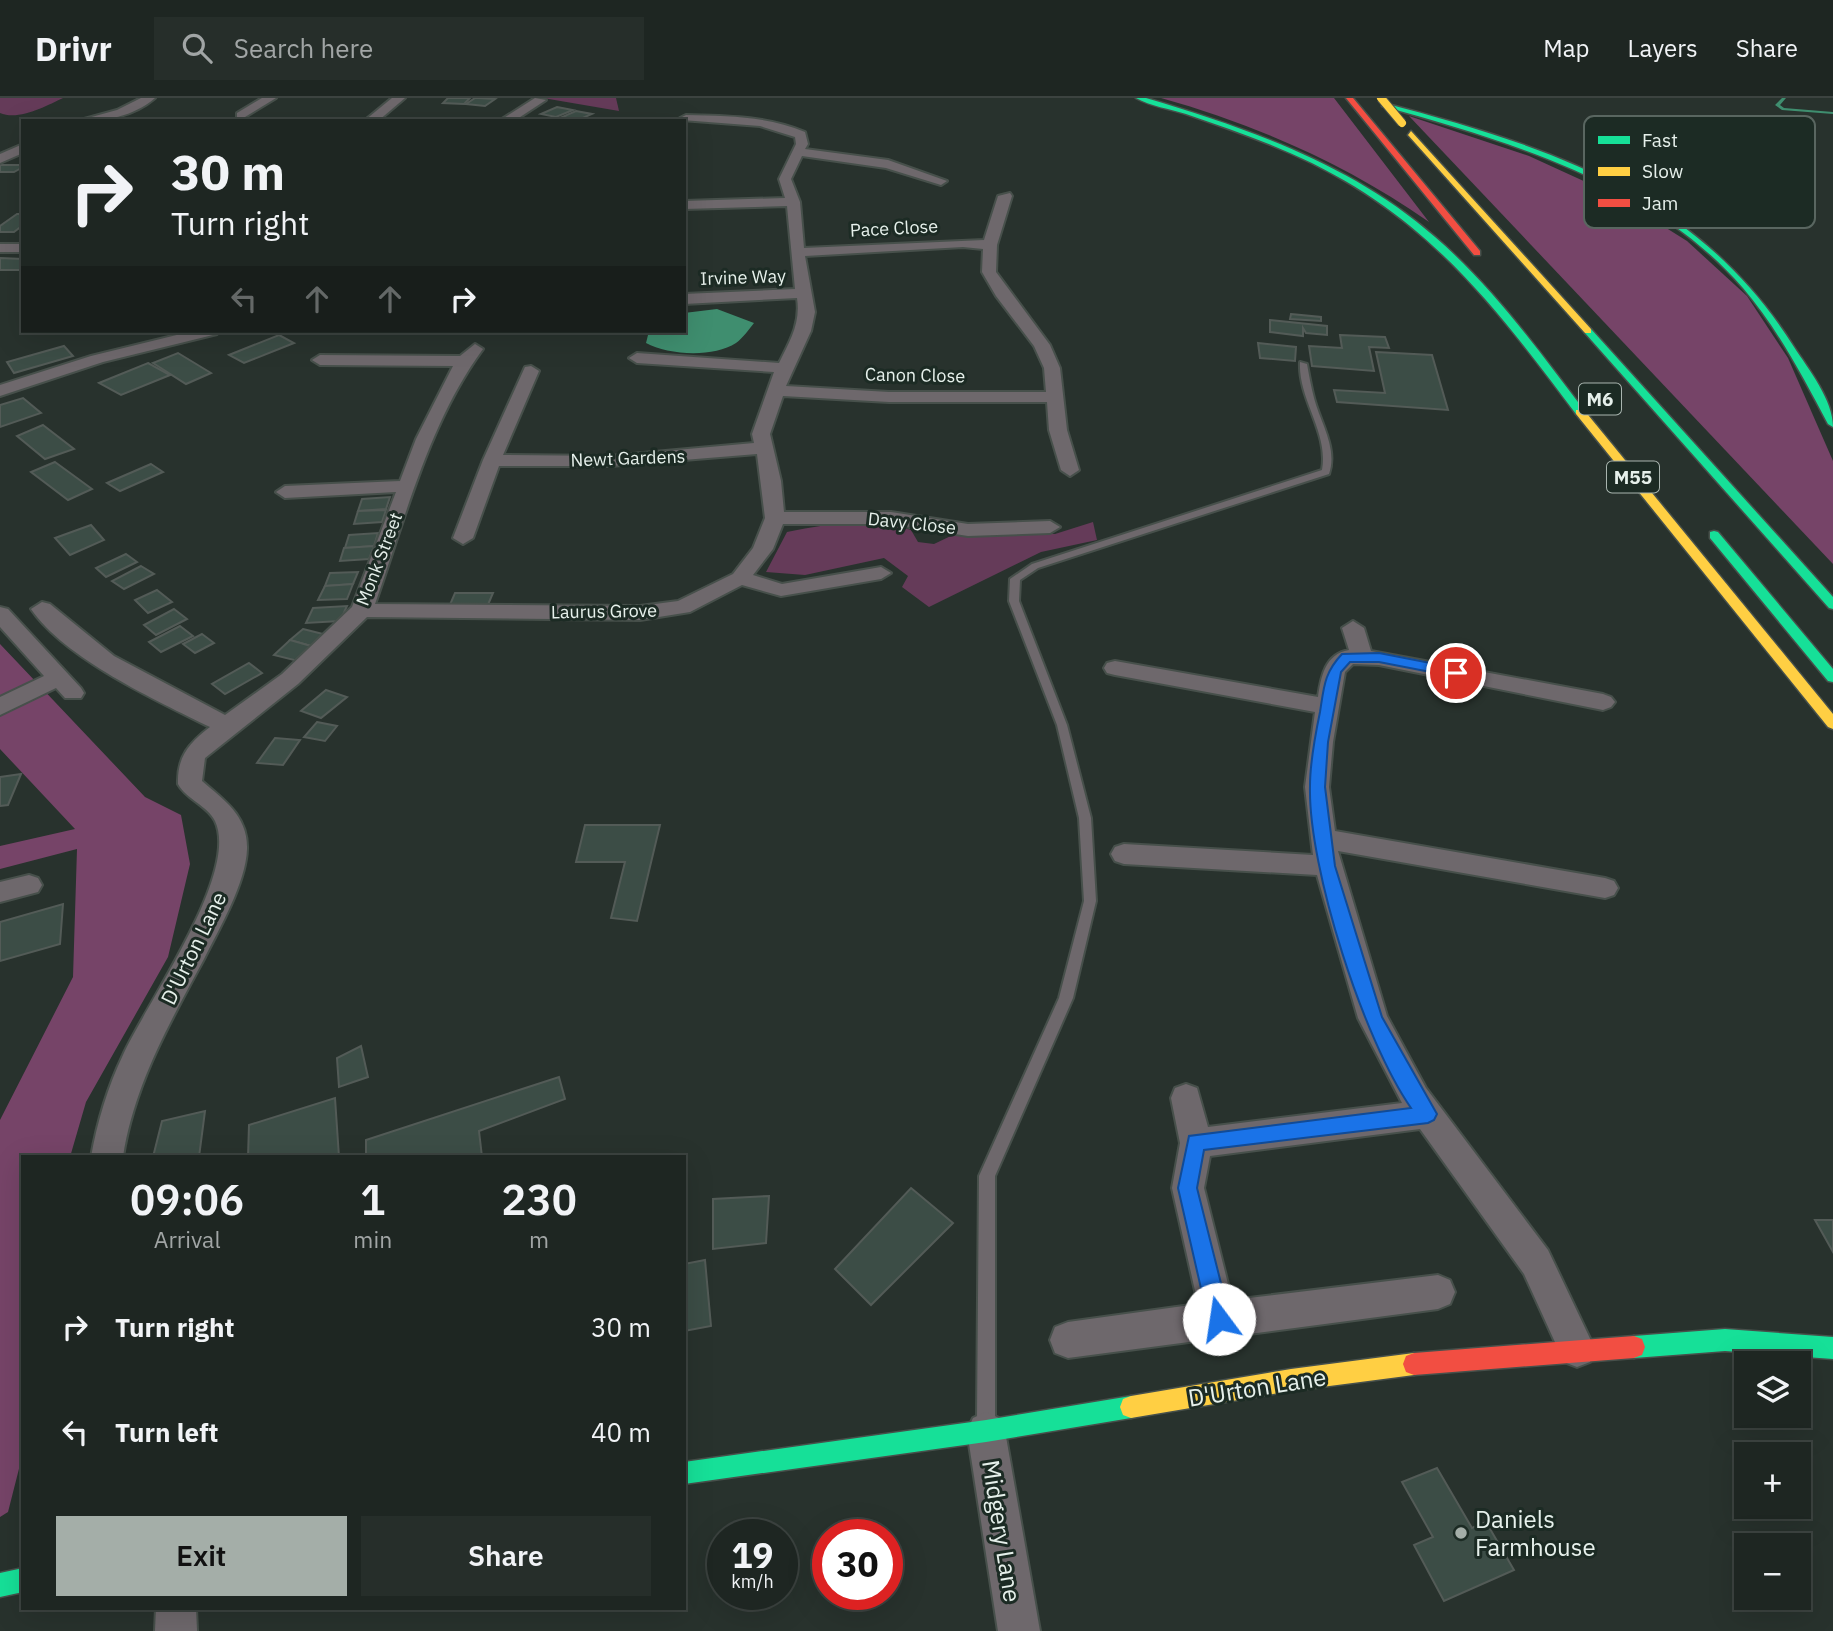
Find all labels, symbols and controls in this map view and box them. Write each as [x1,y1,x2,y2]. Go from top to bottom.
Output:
search box [154,17,644,80]
text: Drivr [35,27,112,70]
icon: search [178,29,216,67]
text: Search here [234,31,373,65]
text: Map [1543,32,1590,64]
text: Layers [1628,32,1698,64]
text: Share [1736,32,1798,64]
legend [1584,116,1815,228]
text: Fast [1642,128,1678,152]
text: 30 m [171,140,285,203]
icon: right [56,147,147,238]
text: Slow [1642,159,1683,183]
text: Jam [1642,191,1678,215]
text: Turn right [171,202,309,244]
street label: Pace Close [849,214,939,242]
street label: Irvine Way [700,264,786,290]
icon: left [225,280,263,318]
icon: ahead [298,280,336,318]
icon: ahead [371,280,409,318]
icon: right [444,280,482,318]
street label: Canon Close [865,363,965,387]
road number: M6 [1579,384,1621,414]
street label: Newt Gardens [570,445,686,471]
road number: M55 [1607,462,1659,492]
street label: Davy Close [867,507,957,539]
street label: Monk Street [351,509,407,609]
street label: Laurus Grove [551,599,657,623]
pin [1426,643,1486,703]
icon: arrive [1437,654,1475,692]
street label: D'Urton Lane [154,887,232,1009]
text: 09:06 [130,1172,244,1227]
text: 1 [360,1172,385,1227]
text: 230 [501,1172,577,1227]
text: Arrival [154,1224,221,1254]
text: min [353,1224,392,1254]
text: m [529,1224,549,1254]
position arrow [1182,1282,1256,1356]
icon: right [56,1308,94,1346]
text: Turn right [115,1310,234,1344]
text: 30 m [591,1310,651,1344]
map controls [1734,1351,1811,1610]
button: layers [1734,1351,1811,1428]
street label: D'Urton Lane [1186,1360,1328,1414]
icon: left [56,1413,94,1451]
text: Turn left [115,1415,218,1449]
text: 40 m [591,1415,651,1449]
button: + [1734,1442,1811,1519]
street label: Midgery Lane [975,1458,1029,1604]
place label: Daniels Farmhouse [1475,1503,1596,1563]
button: Exit [56,1516,347,1596]
button: Share [361,1516,651,1596]
speed limit sign: 30 [812,1519,903,1610]
marker: Daniels Farmhouse [1453,1525,1469,1541]
text: 19 [731,1532,774,1578]
button: − [1734,1533,1811,1610]
text: km/h [731,1570,774,1593]

